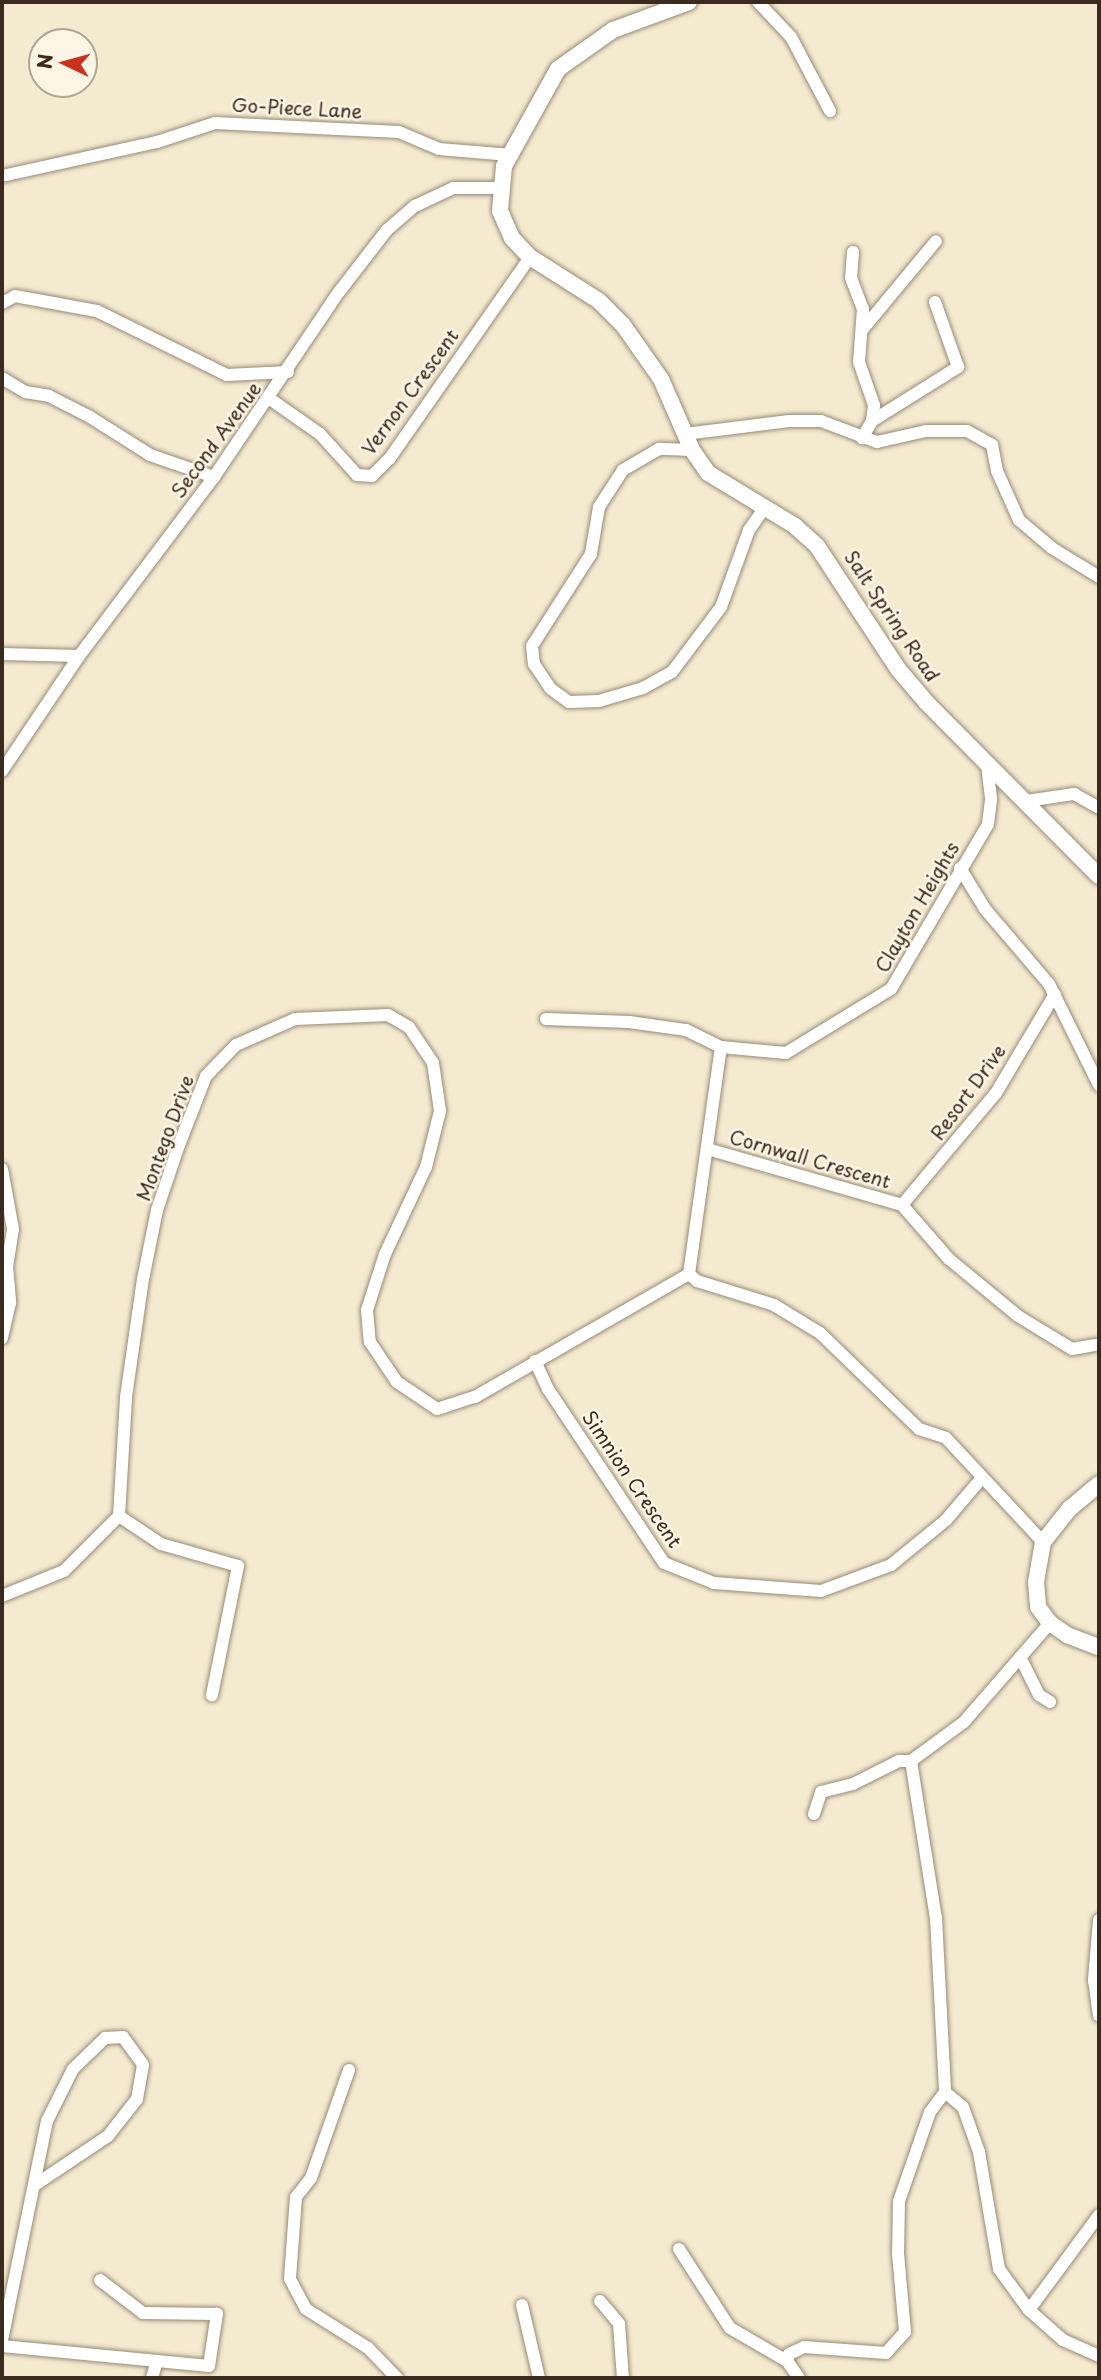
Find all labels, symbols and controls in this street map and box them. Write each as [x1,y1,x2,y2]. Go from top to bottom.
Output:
north arrow [28,28,98,98]
text: N [29,53,59,70]
street label: Go-Piece Lane [230,93,364,123]
street label: Vernon Crescent [357,325,463,459]
street label: Second Avenue [167,378,265,502]
street label: Salt Spring Road [840,546,944,686]
street label: Clayton Heights [871,838,963,976]
street label: Resort Drive [925,1039,1011,1145]
street label: Montego Drive [131,1071,199,1205]
street label: Cornwall Crescent [726,1125,894,1193]
street label: Simnion Crescent [578,1406,686,1552]

